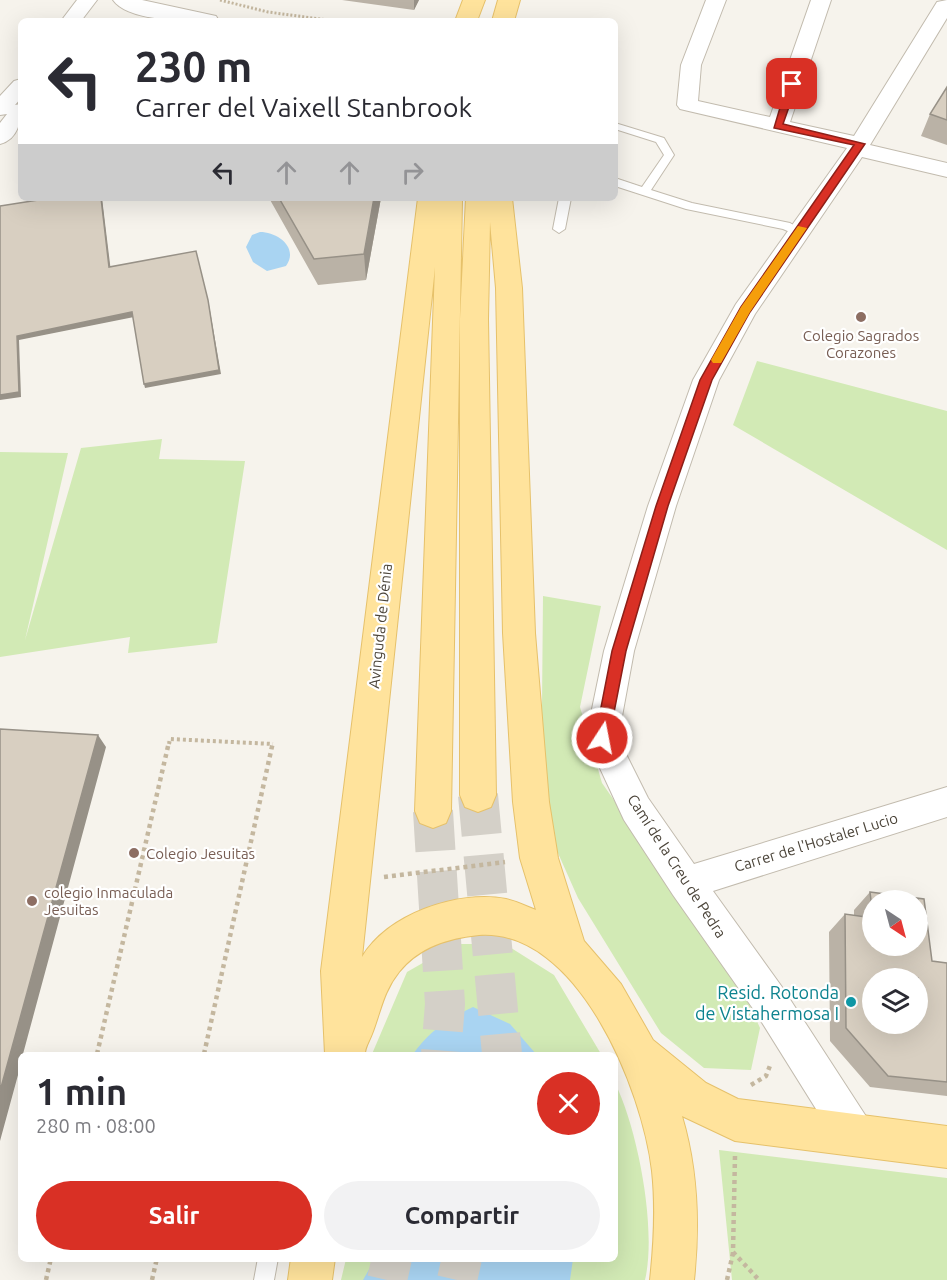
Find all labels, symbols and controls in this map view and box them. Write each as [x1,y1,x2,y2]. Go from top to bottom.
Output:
icon: left [36,42,114,120]
text: 230 m [135,43,252,90]
pin [766,58,817,109]
icon: arrive [775,67,808,100]
text: Carrer del Vaixell Stanbrook [135,92,472,122]
icon: left [207,156,240,189]
icon: ahead [270,156,303,189]
icon: ahead [333,156,366,189]
icon: right [396,156,429,189]
marker: Colegio Sagrados Corazones [854,310,868,324]
place label: Colegio Sagrados Corazones [803,327,919,361]
street label: Avinguda de Dénia [365,563,395,689]
position arrow [570,706,634,770]
street label: Camí de la Creu de Pedra [624,791,730,941]
street label: Carrer de l'Hostaler Lucio [732,809,900,875]
place label: Colegio Jesuitas [146,845,255,862]
marker: Colegio Jesuitas [127,846,141,860]
place label: colegio Inmaculada Jesuitas [44,884,173,918]
north arrow [862,890,928,956]
map controls [862,890,928,1034]
marker: colegio Inmaculada Jesuitas [25,894,39,908]
button: layers [862,968,928,1034]
place label: Resid. Rotonda de Vistahermosa I [695,982,839,1023]
marker: Resid. Rotonda de Vistahermosa I [844,995,858,1009]
text: 1 min [36,1071,127,1112]
button: close [537,1072,600,1135]
text: 280 m · 08:00 [36,1114,156,1137]
button: Salir [36,1181,312,1250]
button: Compartir [324,1181,600,1250]

